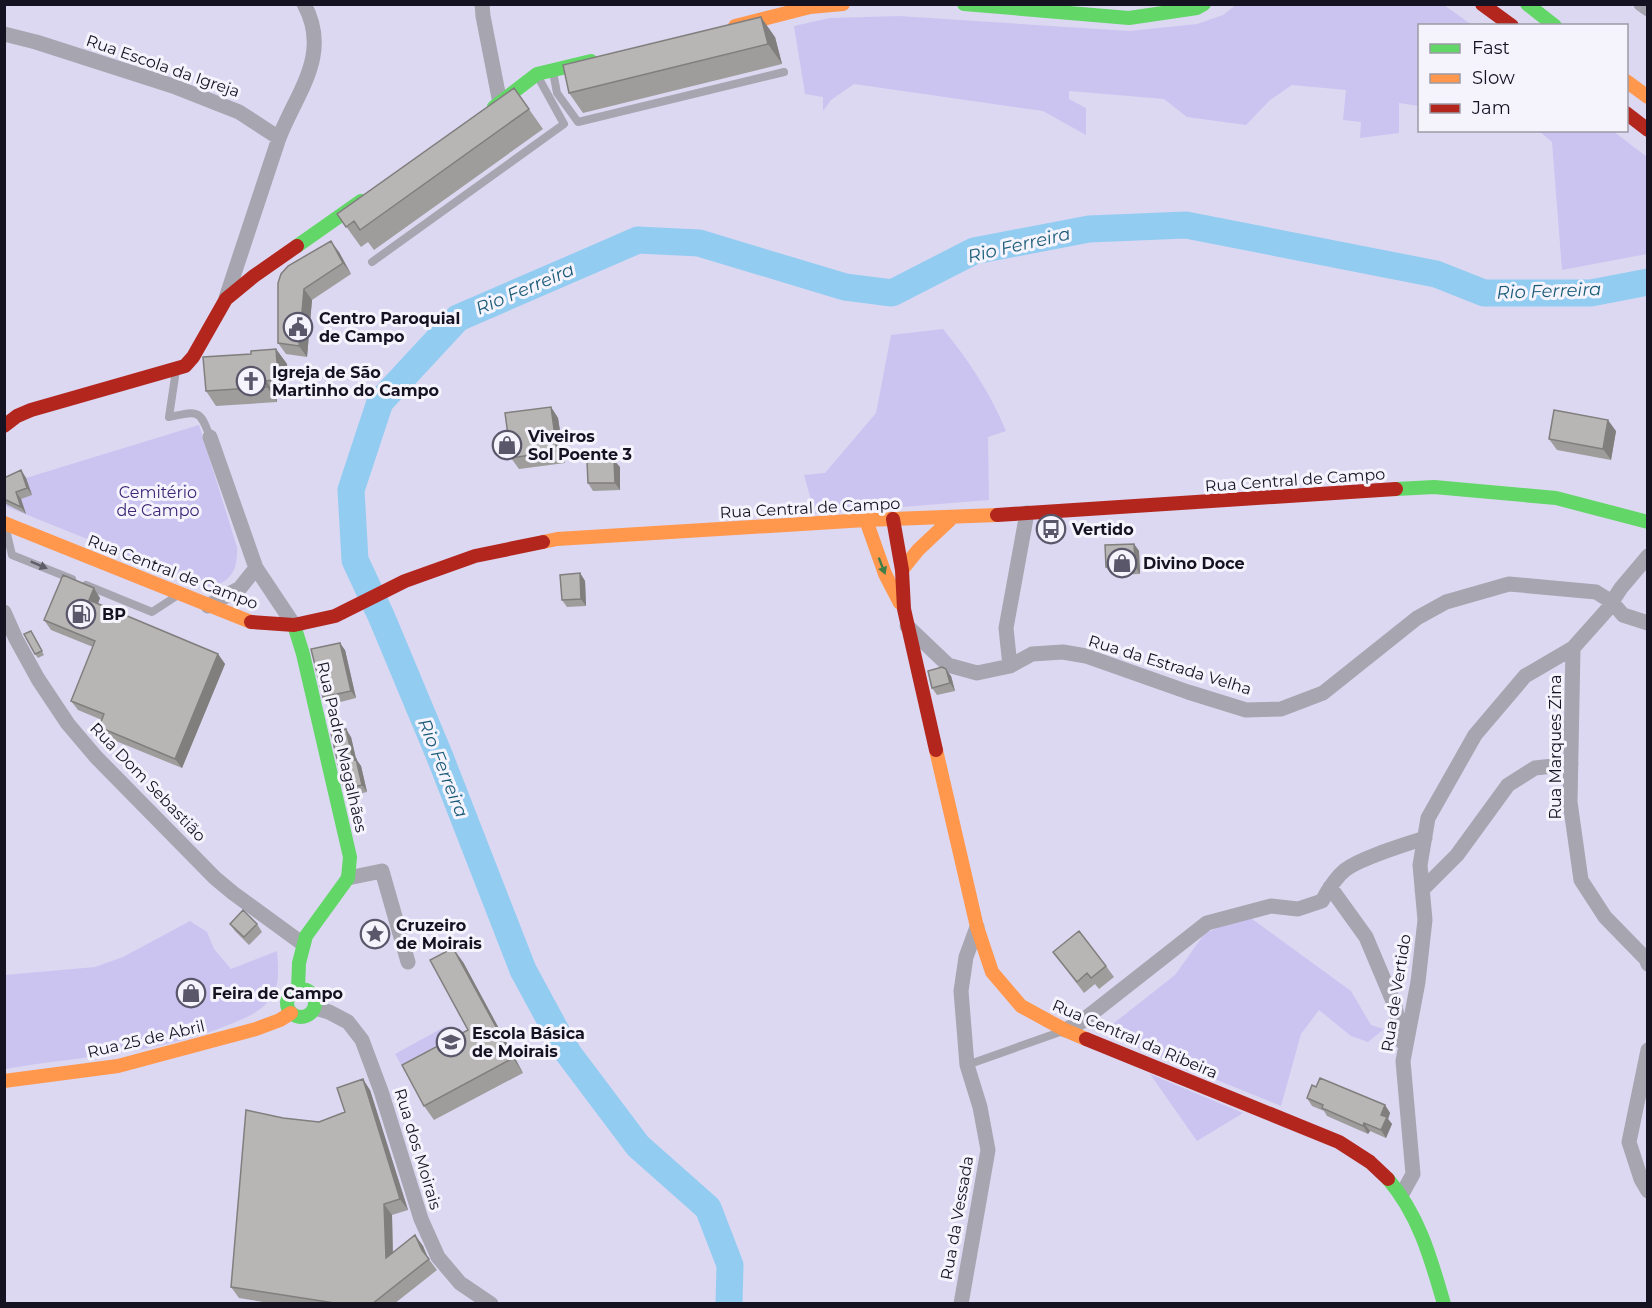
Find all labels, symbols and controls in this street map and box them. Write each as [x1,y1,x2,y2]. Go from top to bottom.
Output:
legend [1418,24,1628,132]
street label: Rua Escola da Igreja [84,31,242,101]
text: Fast [1472,37,1510,59]
text: Slow [1472,67,1515,89]
text: Jam [1471,97,1511,119]
water label: Rio Ferreira [965,222,1073,268]
water label: Rio Ferreira [472,258,578,320]
water label: Rio Ferreira [1496,278,1602,304]
place label: Centro Paroquial de Campo [319,309,460,346]
public building icon: Centro Paroquial de Campo [282,311,314,343]
place label: Igreja de São Martinho do Campo [272,363,439,400]
church icon: Igreja de São Martinho do Campo [235,365,267,397]
place label: Viveiros Sol Poente 3 [527,427,632,464]
shop icon: Viveiros Sol Poente 3 [491,429,523,461]
street label: Rua Central de Campo [1204,464,1386,496]
park label: Cemitério de Campo [116,483,200,520]
street label: Rua Central de Campo [719,494,901,522]
bus stop icon: Vertido [1035,513,1067,545]
place label: Vertido [1071,520,1134,539]
street label: Rua Central de Campo [85,531,261,613]
shop icon: Divino Doce [1106,547,1138,579]
place label: Divino Doce [1143,554,1245,573]
one-way arrow [878,557,888,575]
one-way arrow [30,560,48,570]
fuel station icon: BP [65,598,97,630]
place label: BP [102,605,126,624]
street label: Rua da Estrada Velha [1086,631,1254,699]
street label: Rua Padre Magalhães [313,660,371,834]
street label: Rua Marques Zina [1546,674,1565,820]
water label: Rio Ferreira [413,715,473,821]
street label: Rua Dom Sebastião [86,719,210,845]
place label: Cruzeiro de Moirais [396,916,482,953]
place icon: Cruzeiro de Moirais [359,918,391,950]
street label: Rua de Vertido [1377,933,1415,1053]
shop icon: Feira de Campo [175,977,207,1009]
place label: Feira de Campo [212,984,343,1003]
street label: Rua Central da Ribeira [1049,995,1221,1083]
street label: Rua 25 de Abril [85,1016,207,1062]
place label: Escola Básica de Moirais [472,1024,585,1061]
school or university icon: Escola Básica de Moirais [435,1026,467,1058]
street label: Rua dos Moirais [391,1086,446,1212]
street label: Rua da Vessada [937,1154,977,1282]

